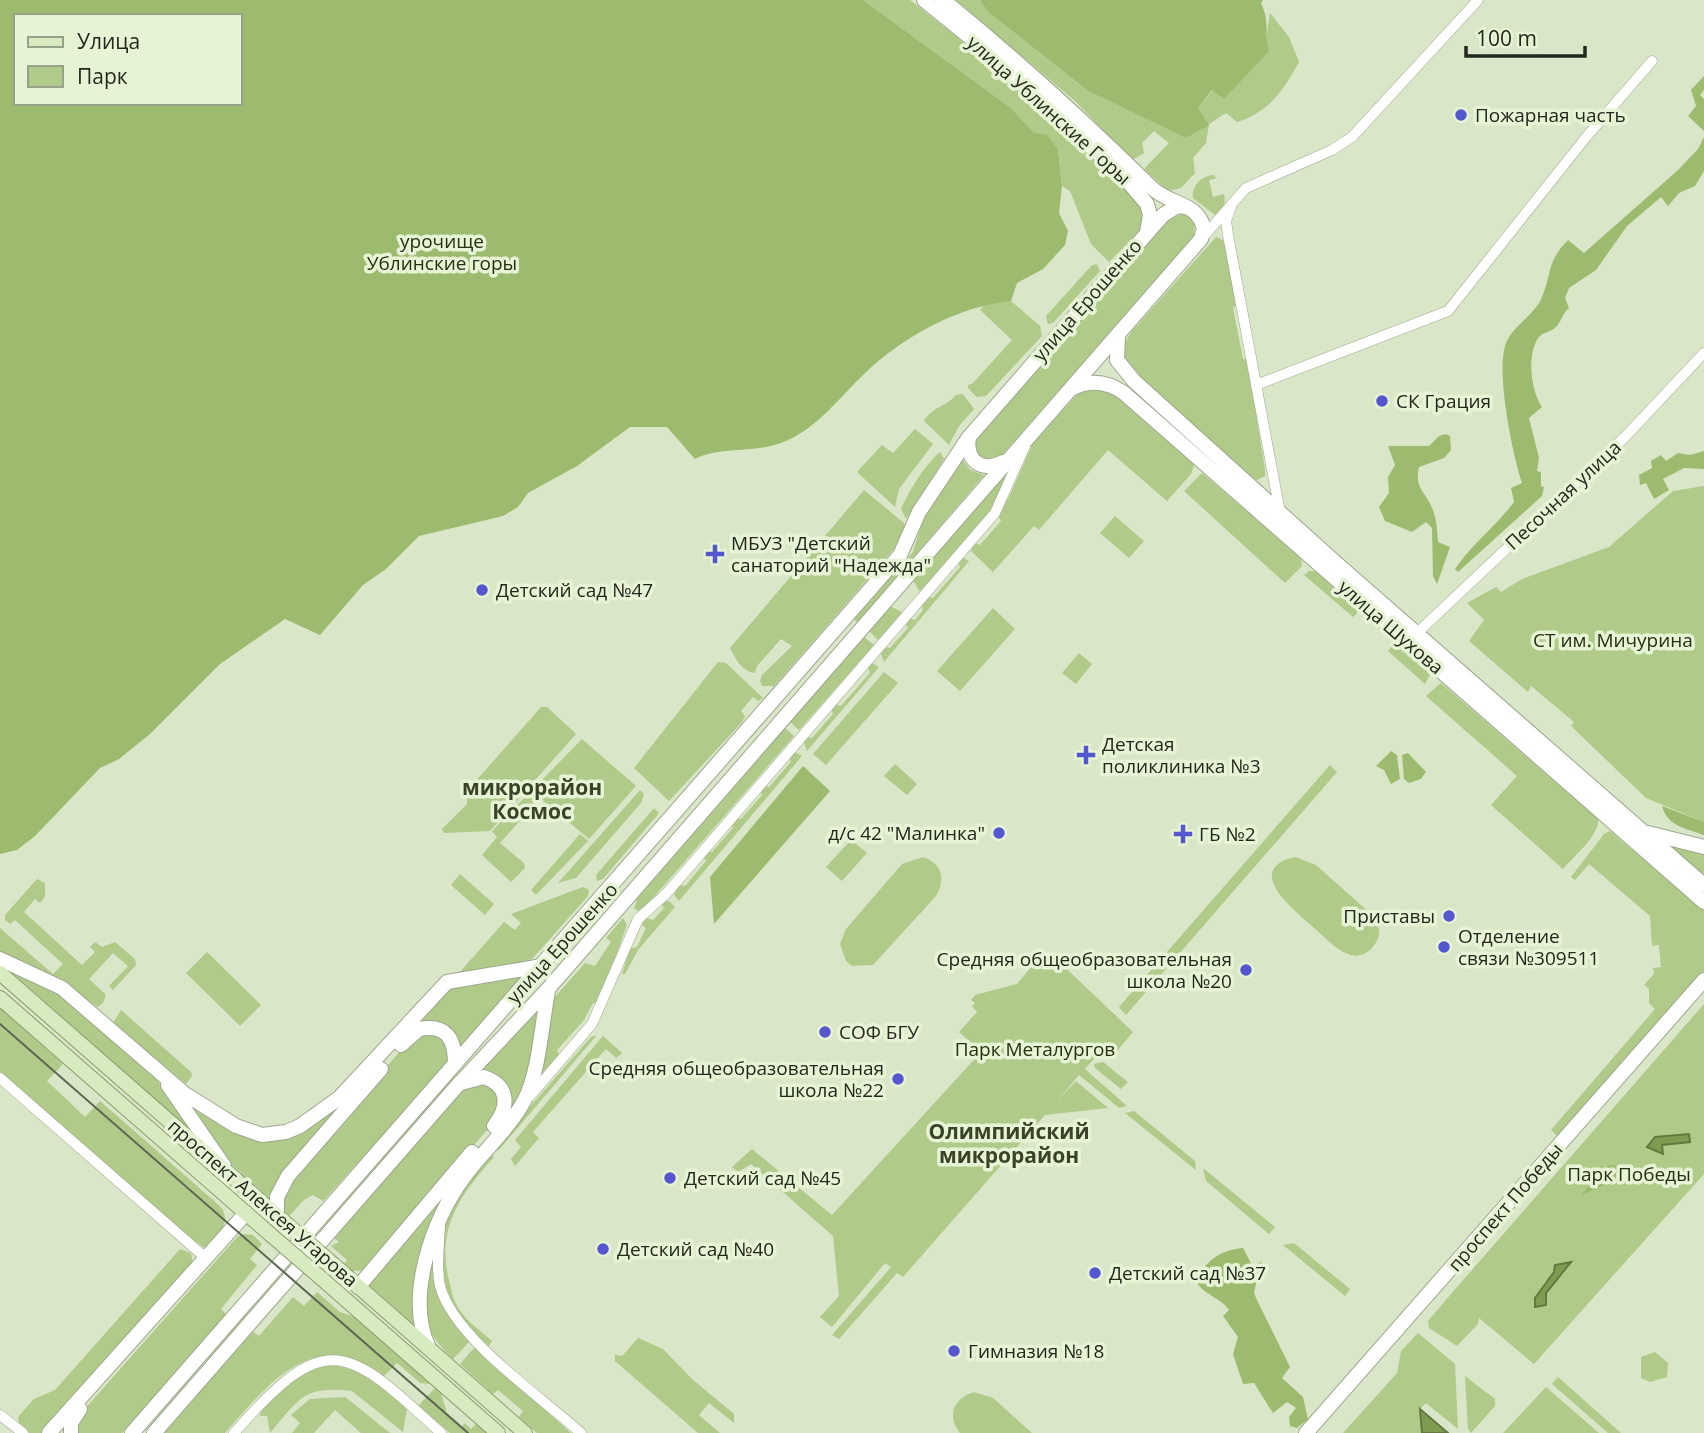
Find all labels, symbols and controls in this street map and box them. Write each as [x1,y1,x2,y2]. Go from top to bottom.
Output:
legend [14,14,242,105]
scale bar [1466,14,1585,58]
text: 100 m [1476,24,1537,52]
text: Улица [77,27,140,55]
street label: улица Ублинские Горы [962,29,1136,191]
text: Парк [77,62,128,90]
place label: Пожарная часть [1475,102,1626,128]
marker: Пожарная часть [1453,107,1469,123]
park label: урочище Ублинские горы [367,228,517,276]
street label: улица Ерошенко [1027,233,1147,367]
place label: СК Грация [1396,388,1491,414]
marker: СК Грация [1374,393,1390,409]
street label: Песочная улица [1499,435,1627,555]
place label: МБУЗ "Детский санаторий "Надежда" [731,530,931,578]
marker: МБУЗ "Детский санаторий "Надежда" [705,544,725,564]
street label: улица Шухова [1333,574,1449,680]
place label: Детский сад №47 [496,577,653,603]
marker: Детский сад №47 [474,582,490,598]
park label: СТ им. Мичурина [1533,627,1693,653]
place label: Детская поликлиника №3 [1102,731,1261,779]
marker: Детская поликлиника №3 [1076,745,1096,765]
district label: микрорайон Космос [462,773,602,825]
place label: д/с 42 "Малинка" [828,820,985,846]
place label: ГБ №2 [1199,821,1256,847]
marker: ГБ №2 [1173,824,1193,844]
marker: д/с 42 "Малинка" [991,825,1007,841]
street label: улица Ерошенко [501,877,623,1009]
place label: Приставы [1343,903,1435,929]
marker: Приставы [1441,908,1457,924]
place label: Отделение связи №309511 [1458,923,1599,971]
marker: Отделение связи №309511 [1436,939,1452,955]
place label: Средняя общеобразовательная школа №20 [937,946,1232,994]
marker: Средняя общеобразовательная школа №20 [1238,962,1254,978]
place label: СОФ БГУ [839,1019,919,1045]
marker: СОФ БГУ [817,1024,833,1040]
park label: Парк Металургов [955,1036,1115,1062]
place label: Средняя общеобразовательная школа №22 [589,1055,884,1103]
marker: Средняя общеобразовательная школа №22 [890,1071,906,1087]
street label: проспект Алексея Угарова [163,1113,363,1293]
district label: Олимпийский микрорайон [928,1117,1090,1169]
street label: проспект Победы [1442,1137,1568,1277]
park label: Парк Победы [1567,1161,1691,1187]
place label: Детский сад №45 [684,1165,841,1191]
marker: Детский сад №45 [662,1170,678,1186]
place label: Детский сад №40 [617,1236,774,1262]
marker: Детский сад №40 [595,1241,611,1257]
place label: Детский сад №37 [1109,1260,1266,1286]
marker: Детский сад №37 [1087,1265,1103,1281]
place label: Гимназия №18 [968,1338,1104,1364]
marker: Гимназия №18 [946,1343,962,1359]

